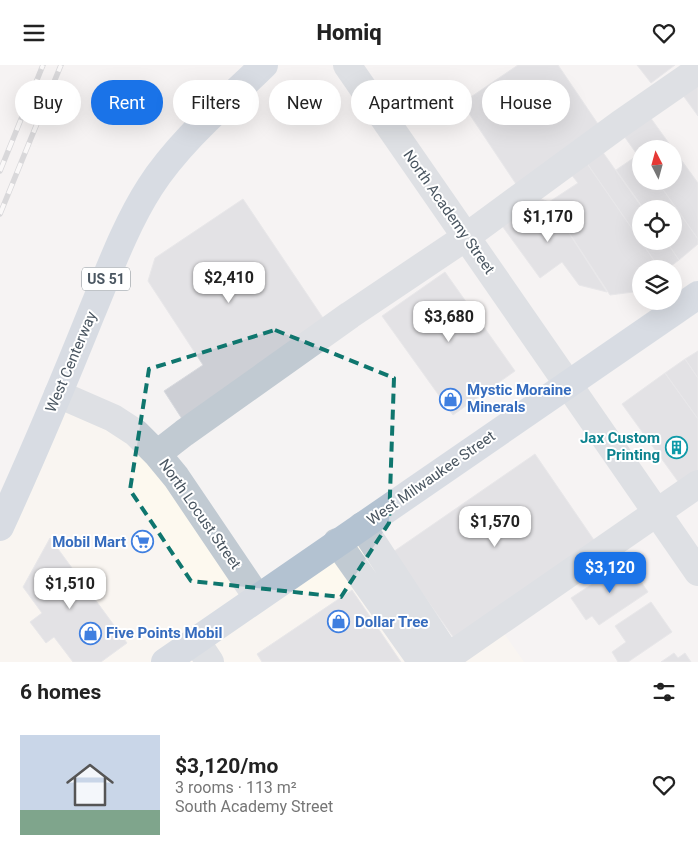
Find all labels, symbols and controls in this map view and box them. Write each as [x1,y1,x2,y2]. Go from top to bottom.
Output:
icon: menu [20,19,48,47]
icon: heart [650,19,678,47]
text: Homiq [316,20,382,45]
chip: Buy [15,80,81,125]
chip: Rent [91,80,163,125]
chip: Filters [173,80,259,125]
chip: New [269,80,341,125]
chip: Apartment [351,80,472,125]
chip: House [482,80,570,125]
north arrow [632,140,682,190]
map controls [632,140,682,310]
street label: North Academy Street [399,146,499,278]
button: locate [632,200,682,250]
pin: $1,170 [507,201,589,243]
text: $1,170 [523,207,573,226]
button: layers [632,260,682,310]
pin: $2,410 [188,261,270,304]
road number: US 51 [82,267,130,290]
text: $2,410 [204,268,254,287]
pin: $3,680 [408,301,490,343]
text: $3,680 [424,307,474,326]
street label: West Centerway [42,309,100,415]
place label: Mystic Moraine Minerals [467,381,571,416]
shop icon: Mystic Moraine Minerals [439,387,463,411]
street label: West Milwaukee Street [364,427,499,529]
place label: Jax Custom Printing [580,429,660,464]
building icon: Jax Custom Printing [664,435,688,459]
street label: North Locust Street [155,455,245,573]
pin: $1,570 [454,505,536,548]
text: $1,570 [470,512,520,531]
supermarket icon: Mobil Mart [130,530,154,554]
place label: Mobil Mart [52,533,126,551]
pin: $3,120 [569,551,651,594]
text: $3,120 [585,558,635,577]
pin: $1,510 [29,567,111,610]
text: $1,510 [45,574,95,593]
shop icon: Dollar Tree [327,610,351,634]
place label: Dollar Tree [355,613,428,631]
shop icon: Five Points Mobil [78,621,102,645]
place label: Five Points Mobil [106,624,222,642]
icon: filters [650,678,678,706]
text: 6 homes [20,680,101,704]
text: $3,120/mo [175,754,278,778]
icon: home [60,755,120,815]
icon: heart [650,771,678,799]
text: 3 rooms · 113 m² [175,778,297,797]
text: South Academy Street [175,797,333,816]

